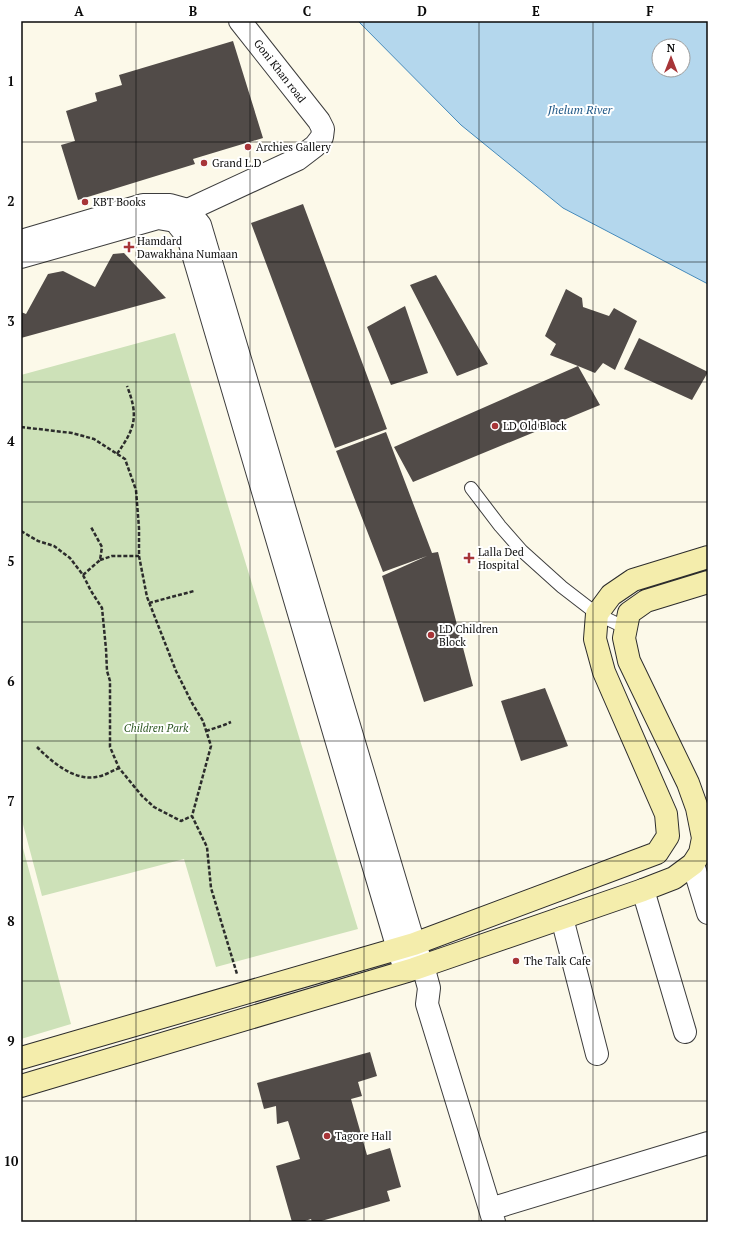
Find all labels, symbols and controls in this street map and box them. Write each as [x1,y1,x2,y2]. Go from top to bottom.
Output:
text: A [74,2,84,20]
text: B [189,2,197,20]
text: C [303,2,311,20]
text: D [417,2,427,20]
text: E [532,2,540,20]
text: F [646,2,654,20]
street label: Goni Khan road [251,37,309,105]
north arrow [651,38,691,78]
text: N [667,41,676,55]
text: 1 [7,72,15,90]
water label: Jhelum River [547,102,614,117]
place label: Archies Gallery [256,140,331,154]
marker: Archies Gallery [243,142,253,152]
place label: Grand L.D [212,156,262,170]
marker: Grand L.D [199,158,209,168]
text: 2 [7,192,15,210]
place label: KBT Books [93,195,146,209]
marker: KBT Books [80,197,90,207]
place label: Hamdard Dawakhana Numaan [137,234,238,261]
marker: Hamdard Dawakhana Numaan [124,242,134,252]
text: 3 [7,312,15,330]
place label: LD Old Block [503,419,567,433]
marker: LD Old Block [490,421,500,431]
text: 4 [7,432,15,450]
place label: Lalla Ded Hospital [478,545,524,572]
text: 5 [7,552,15,570]
marker: Lalla Ded Hospital [463,552,475,564]
place label: LD Children Block [439,622,499,649]
marker: LD Children Block [426,630,436,640]
text: 6 [7,672,15,690]
park label: Children Park [124,721,189,735]
text: 7 [7,792,15,810]
text: 8 [7,912,15,930]
place label: The Talk Cafe [524,954,591,968]
marker: The Talk Cafe [511,956,521,966]
text: 9 [7,1032,15,1050]
place label: Tagore Hall [335,1129,392,1143]
marker: Tagore Hall [322,1131,332,1141]
text: 10 [4,1152,19,1170]

